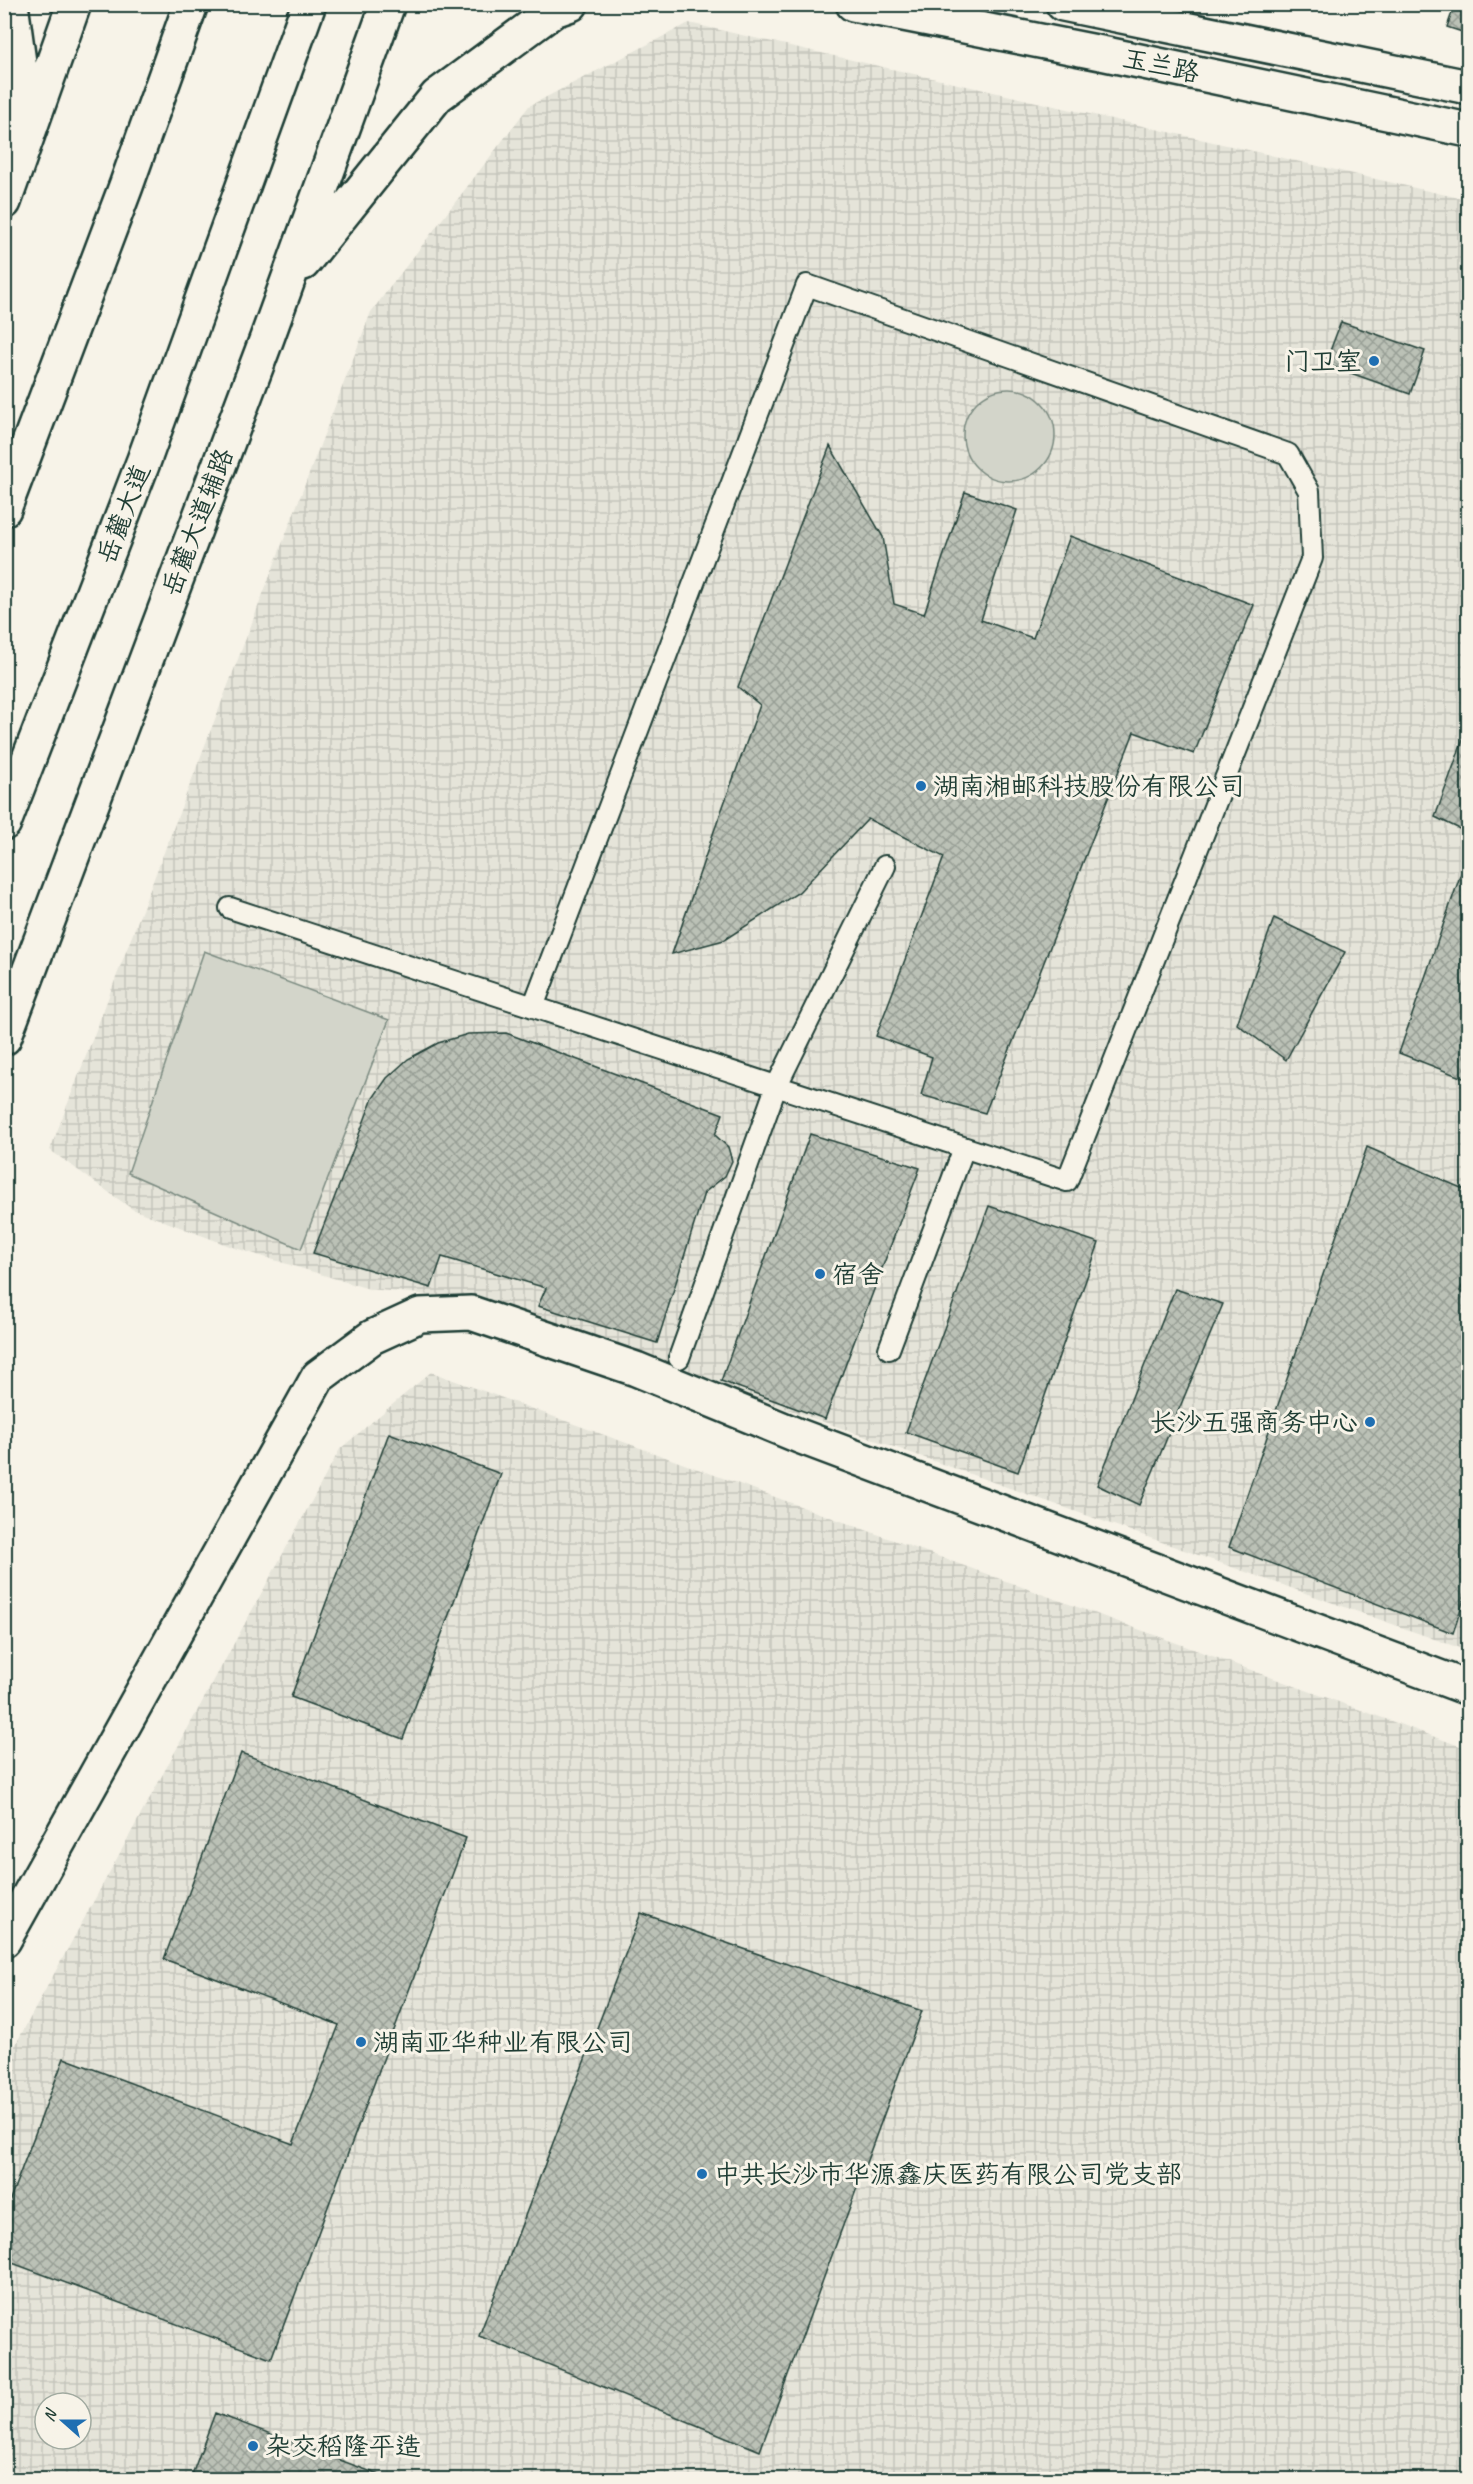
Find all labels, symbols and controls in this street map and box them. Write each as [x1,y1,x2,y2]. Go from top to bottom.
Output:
street label: 玉兰路 [1119,41,1202,90]
place label: 门卫室 [1284,345,1362,378]
marker: 门卫室 [1367,354,1381,368]
street label: 岳麓大道辅路 [154,443,241,601]
street label: 岳麓大道 [89,460,158,569]
place label: 湖南湘邮科技股份有限公司 [933,770,1245,803]
marker: 湖南湘邮科技股份有限公司 [914,779,928,793]
place label: 宿舍 [832,1258,884,1291]
marker: 宿舍 [813,1267,827,1281]
place label: 长沙五强商务中心 [1150,1406,1358,1439]
marker: 长沙五强商务中心 [1363,1415,1377,1429]
place label: 湖南亚华种业有限公司 [373,2026,633,2059]
marker: 湖南亚华种业有限公司 [354,2035,368,2049]
place label: 中共长沙市华源鑫庆医药有限公司党支部 [714,2158,1182,2191]
marker: 中共长沙市华源鑫庆医药有限公司党支部 [695,2167,709,2181]
north arrow [33,2391,93,2451]
text: N [39,2405,62,2424]
place label: 杂交稻隆平造 [265,2430,421,2463]
marker: 杂交稻隆平造 [246,2439,260,2453]

